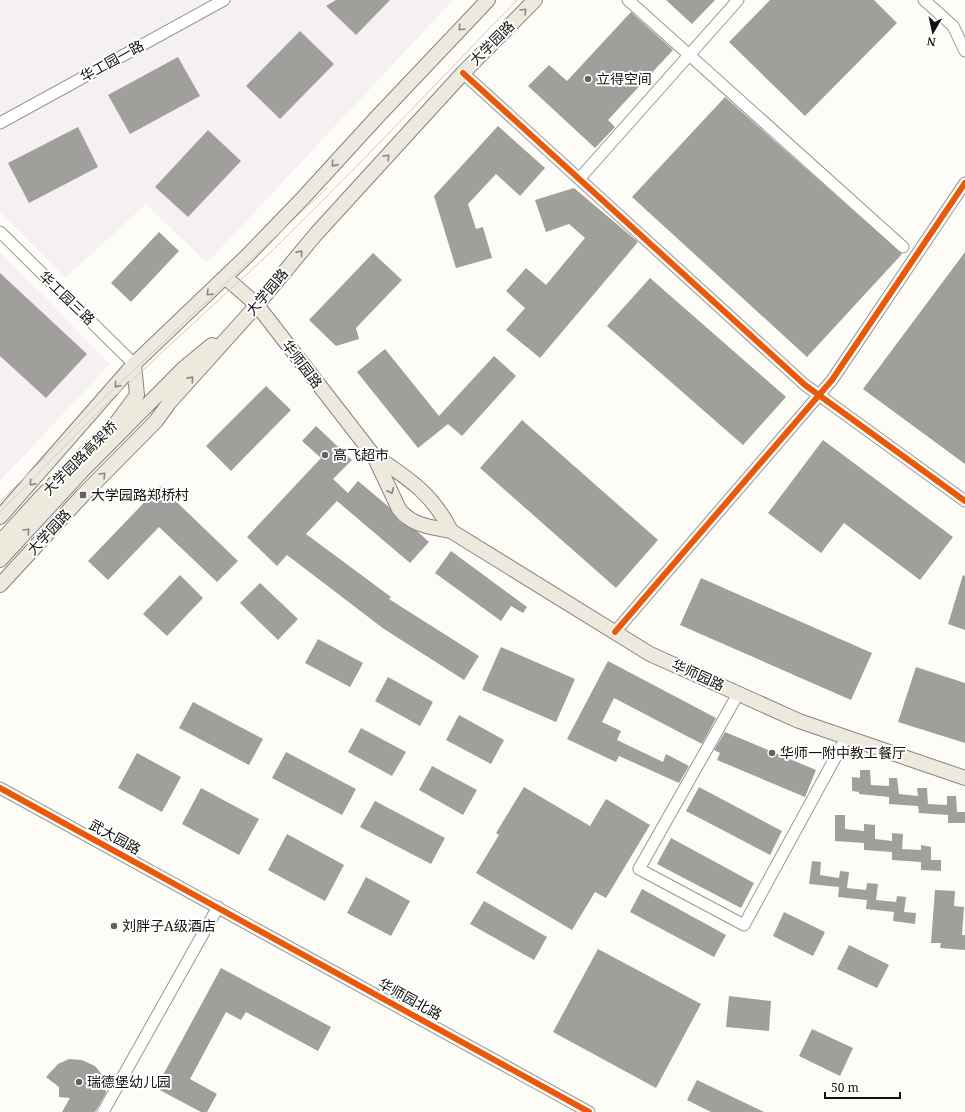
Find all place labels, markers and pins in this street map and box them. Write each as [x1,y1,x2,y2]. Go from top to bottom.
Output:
place label: 立得空间 [596,69,652,88]
marker: 立得空间 [583,74,593,84]
place label: 高飞超市 [333,445,389,464]
marker: 高飞超市 [320,450,330,460]
place label: 大学园路郑桥村 [91,485,189,504]
marker: 大学园路郑桥村 [78,490,88,500]
place label: 华师一附中教工餐厅 [780,743,906,762]
marker: 华师一附中教工餐厅 [767,748,777,758]
place label: 刘胖子A级酒店 [122,916,216,935]
marker: 刘胖子A级酒店 [109,921,119,931]
place label: 瑞德堡幼儿园 [87,1072,171,1091]
marker: 瑞德堡幼儿园 [74,1077,84,1087]

